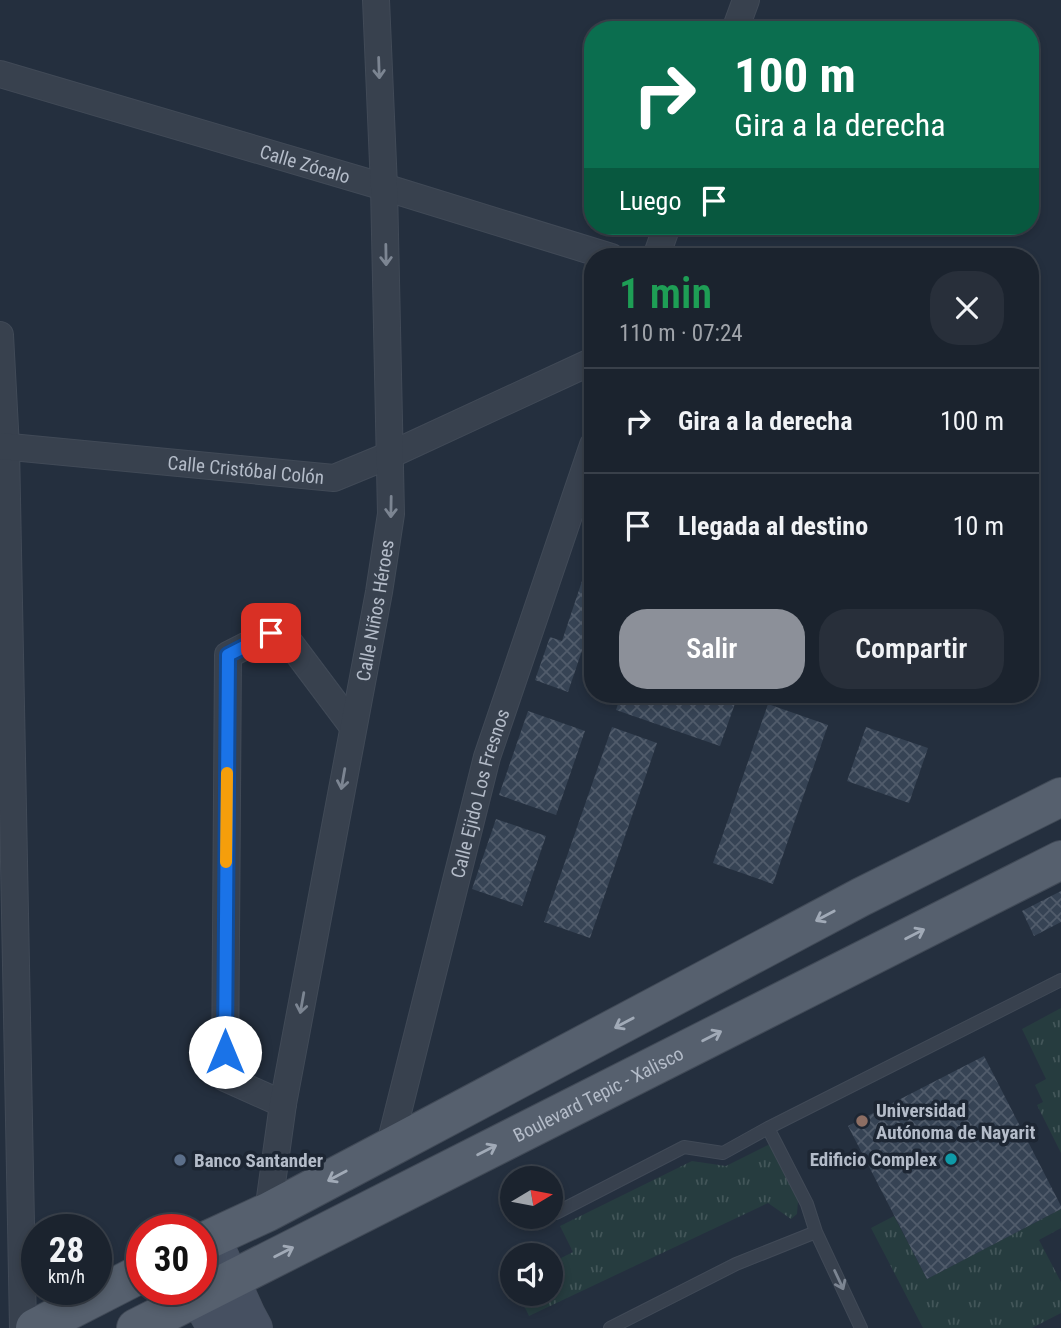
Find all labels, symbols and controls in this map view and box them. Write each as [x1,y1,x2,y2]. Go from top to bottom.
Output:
text: 100 m [734,47,856,104]
icon: right [619,49,710,140]
one-way arrow [373,56,386,79]
text: Gira a la derecha [734,106,946,144]
street label: Calle Zócalo [257,140,353,188]
icon: arrive [695,182,733,220]
text: Luego [619,186,681,216]
one-way arrow [379,243,392,266]
text: 1 min [619,269,712,318]
button: close [930,271,1004,345]
text: 110 m · 07:24 [619,320,743,347]
icon: right [619,402,657,440]
text: Gira a la derecha [678,406,852,436]
text: 100 m [940,406,1004,436]
street label: Calle Cristóbal Colón [167,451,325,489]
one-way arrow [384,495,397,518]
icon: arrive [619,507,657,545]
text: Llegada al destino [678,511,868,541]
text: 10 m [953,511,1004,541]
street label: Calle Niños Héroes [351,538,398,683]
pin [241,603,301,663]
button: Salir [619,609,805,689]
button: Compartir [819,609,1004,689]
icon: arrive [252,614,290,652]
street label: Calle Ejido Los Fresnos [446,706,514,880]
one-way arrow [336,767,349,790]
one-way arrow [815,910,836,923]
one-way arrow [905,926,925,940]
one-way arrow [295,991,308,1014]
position arrow [188,1015,262,1089]
one-way arrow [614,1017,635,1030]
one-way arrow [701,1029,722,1043]
street label: Boulevard Tepic - Xalisco [509,1042,687,1147]
place label: Universidad Autónoma de Nayarit [876,1099,1036,1144]
marker: Universidad Autónoma de Nayarit [854,1113,870,1129]
one-way arrow [476,1142,497,1156]
place label: Edificio Complex [810,1148,937,1171]
place label: Banco Santander [194,1149,323,1172]
marker: Edificio Complex [943,1151,959,1167]
marker: Banco Santander [172,1152,188,1168]
north arrow [500,1166,564,1228]
map controls [500,1166,563,1306]
one-way arrow [327,1169,348,1183]
speed limit sign: 30 [126,1214,217,1305]
text: 28 [49,1230,84,1271]
button: sound [500,1243,563,1306]
one-way arrow [273,1245,294,1259]
text: km/h [48,1266,85,1287]
one-way arrow [832,1269,846,1290]

